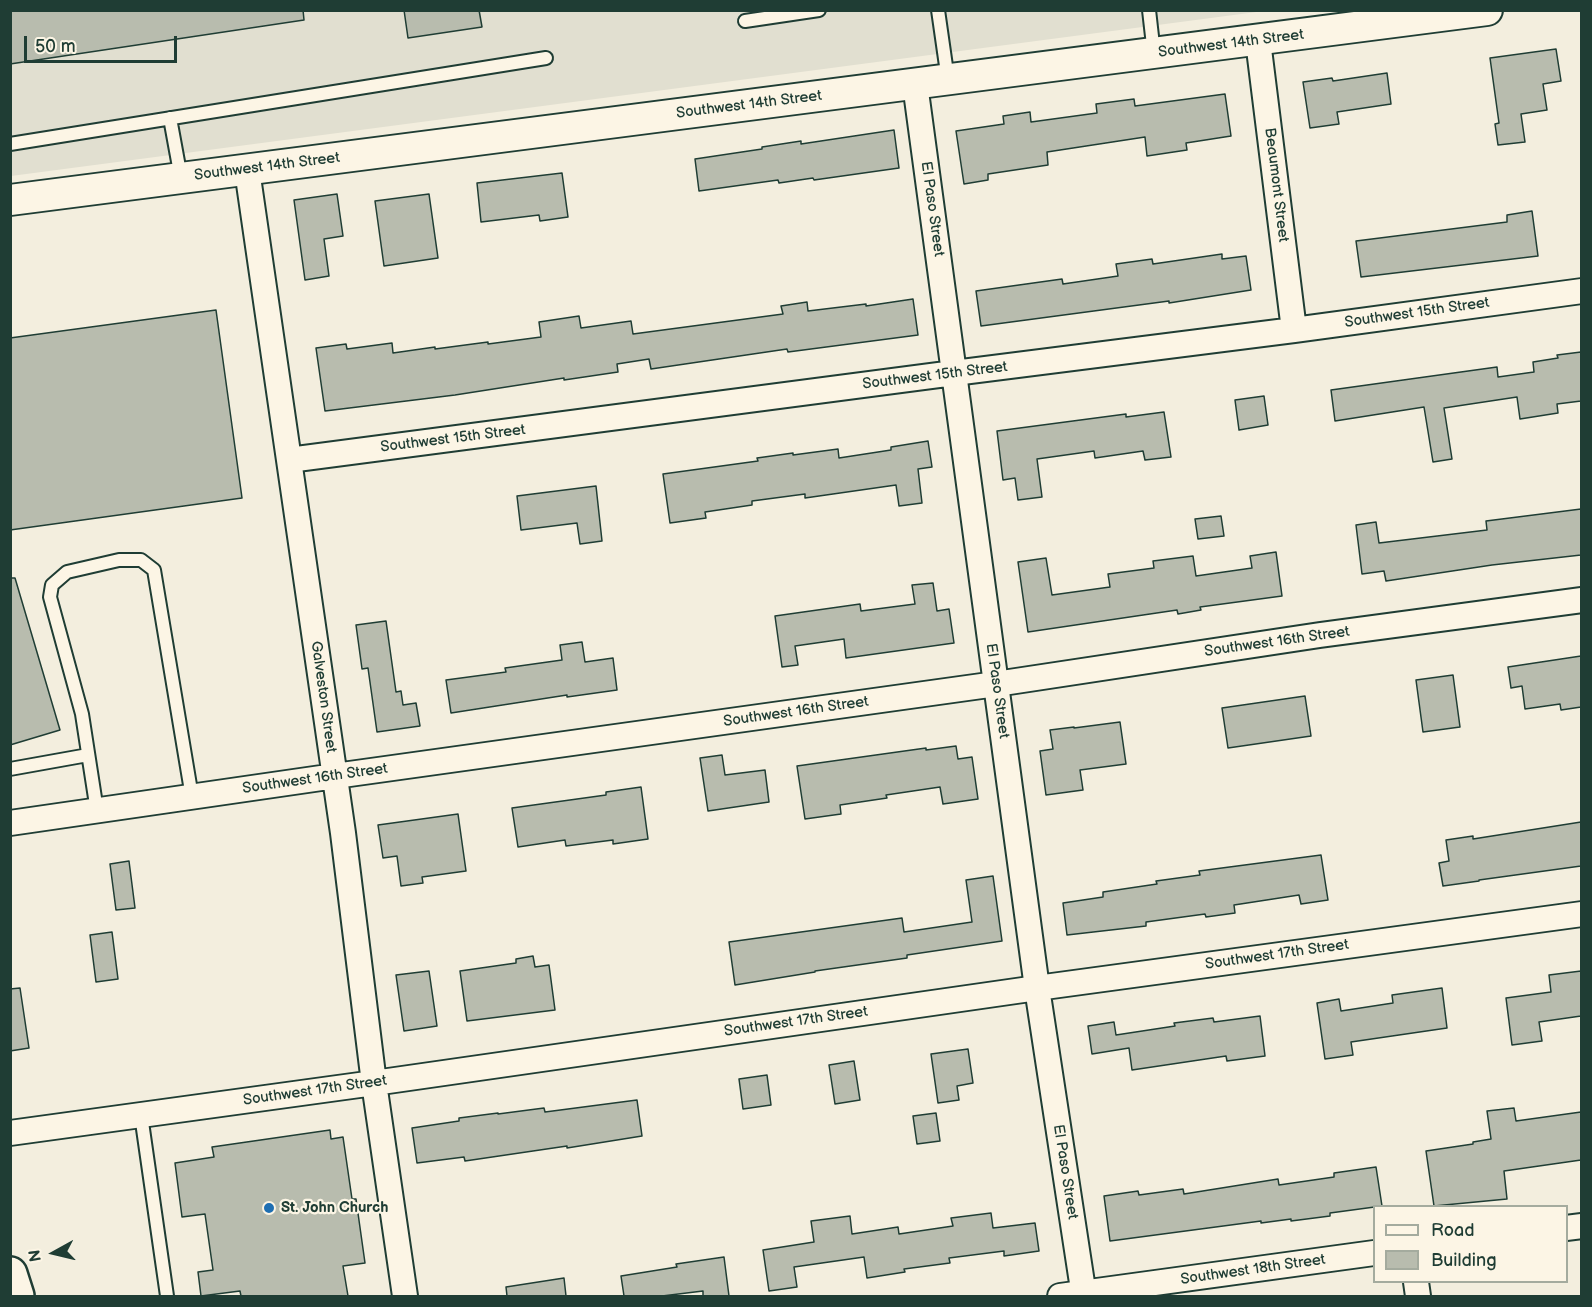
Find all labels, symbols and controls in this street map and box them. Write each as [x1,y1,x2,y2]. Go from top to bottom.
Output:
scale bar [27,24,180,62]
street label: Southwest 14th Street [1157,26,1305,62]
text: 50 m [35,36,76,57]
street label: Southwest 14th Street [675,87,823,123]
street label: Beaumont Street [1260,127,1292,243]
street label: Southwest 14th Street [193,149,341,185]
street label: El Paso Street [916,160,948,258]
street label: Southwest 15th Street [1343,294,1491,332]
street label: Southwest 15th Street [861,358,1009,394]
street label: Southwest 15th Street [379,421,527,457]
street label: Southwest 16th Street [1203,623,1351,661]
street label: Galveston Street [306,640,340,754]
street label: El Paso Street [981,642,1013,740]
street label: Southwest 16th Street [722,693,870,731]
street label: Southwest 16th Street [241,760,389,798]
street label: Southwest 17th Street [1204,936,1350,974]
street label: Southwest 17th Street [723,1003,869,1041]
street label: Southwest 17th Street [242,1072,388,1110]
street label: El Paso Street [1049,1123,1081,1221]
place label: St. John Church [281,1199,388,1217]
marker: St. John Church [262,1201,276,1215]
legend [1373,1205,1568,1283]
text: Road [1431,1220,1475,1241]
north arrow [24,1223,84,1283]
text: N [25,1248,46,1263]
text: Building [1431,1250,1497,1271]
street label: Southwest 18th Street [1179,1251,1327,1289]

